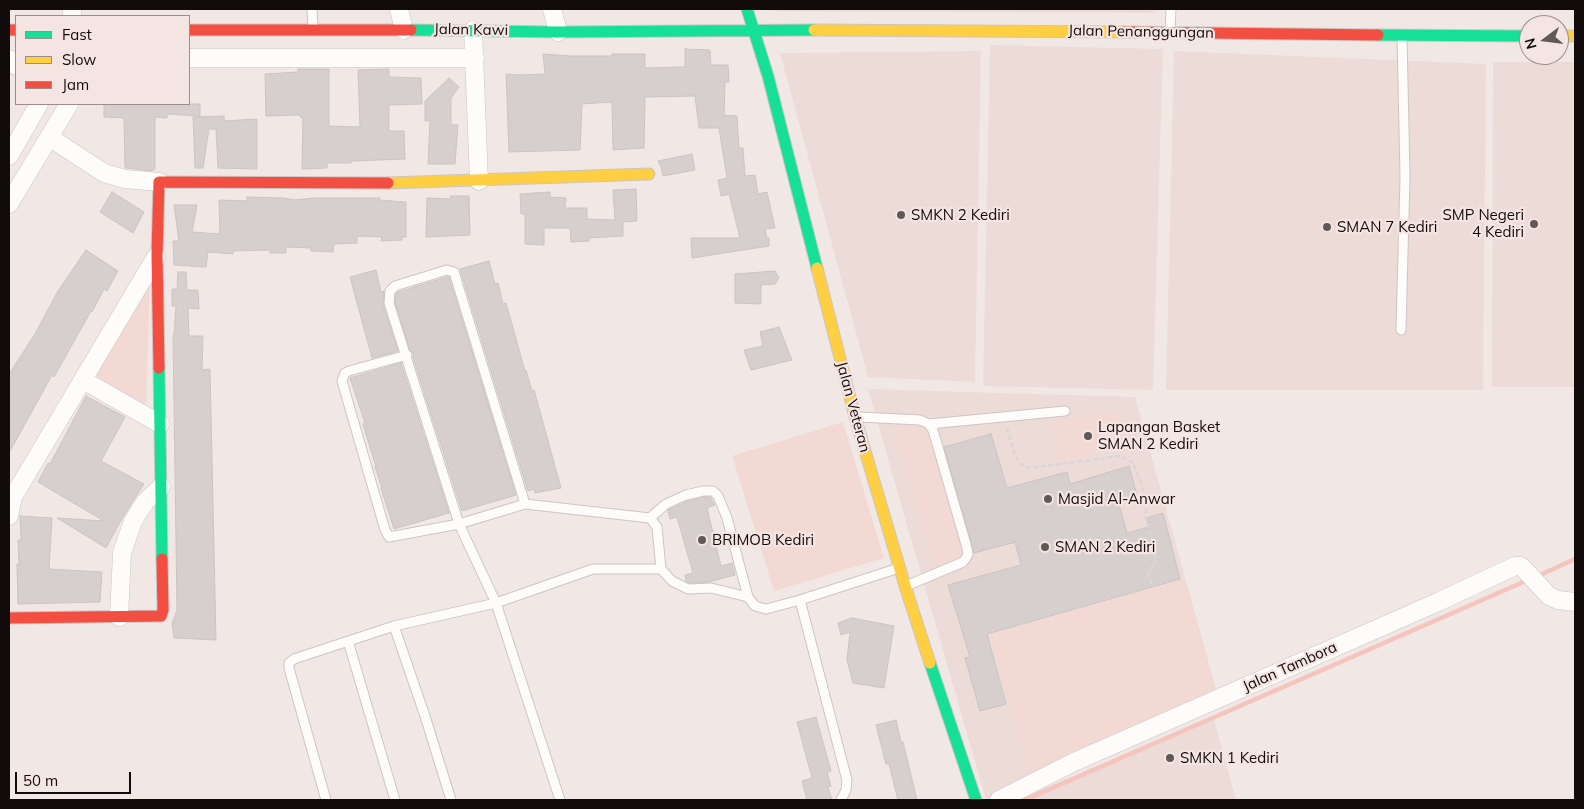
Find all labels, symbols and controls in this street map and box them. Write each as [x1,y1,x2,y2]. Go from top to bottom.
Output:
legend [15,15,190,105]
north arrow [1519,15,1569,65]
street label: Jalan Kawi [434,20,508,40]
street label: Jalan Penanggungan [1068,22,1214,42]
text: Fast [62,25,92,44]
text: N [1520,36,1541,51]
text: Slow [62,50,96,69]
text: Jam [62,75,89,94]
place label: SMKN 2 Kediri [911,206,1010,224]
place label: SMP Negeri 4 Kediri [1443,206,1524,241]
marker: SMKN 2 Kediri [895,209,907,221]
place label: SMAN 7 Kediri [1337,218,1437,236]
marker: SMP Negeri 4 Kediri [1528,218,1540,230]
marker: SMAN 7 Kediri [1321,221,1333,233]
street label: Jalan Veteran [832,360,874,454]
place label: Lapangan Basket SMAN 2 Kediri [1098,418,1220,453]
marker: Lapangan Basket SMAN 2 Kediri [1082,430,1094,442]
place label: Masjid Al-Anwar [1058,490,1175,508]
marker: Masjid Al-Anwar [1042,493,1054,505]
place label: BRIMOB Kediri [712,531,814,549]
marker: BRIMOB Kediri [696,534,708,546]
place label: SMAN 2 Kediri [1055,538,1155,556]
marker: SMAN 2 Kediri [1039,541,1051,553]
street label: Jalan Tambora [1240,638,1340,696]
place label: SMKN 1 Kediri [1180,749,1279,767]
marker: SMKN 1 Kediri [1164,752,1176,764]
scale bar [18,762,134,794]
text: 50 m [23,771,58,790]

